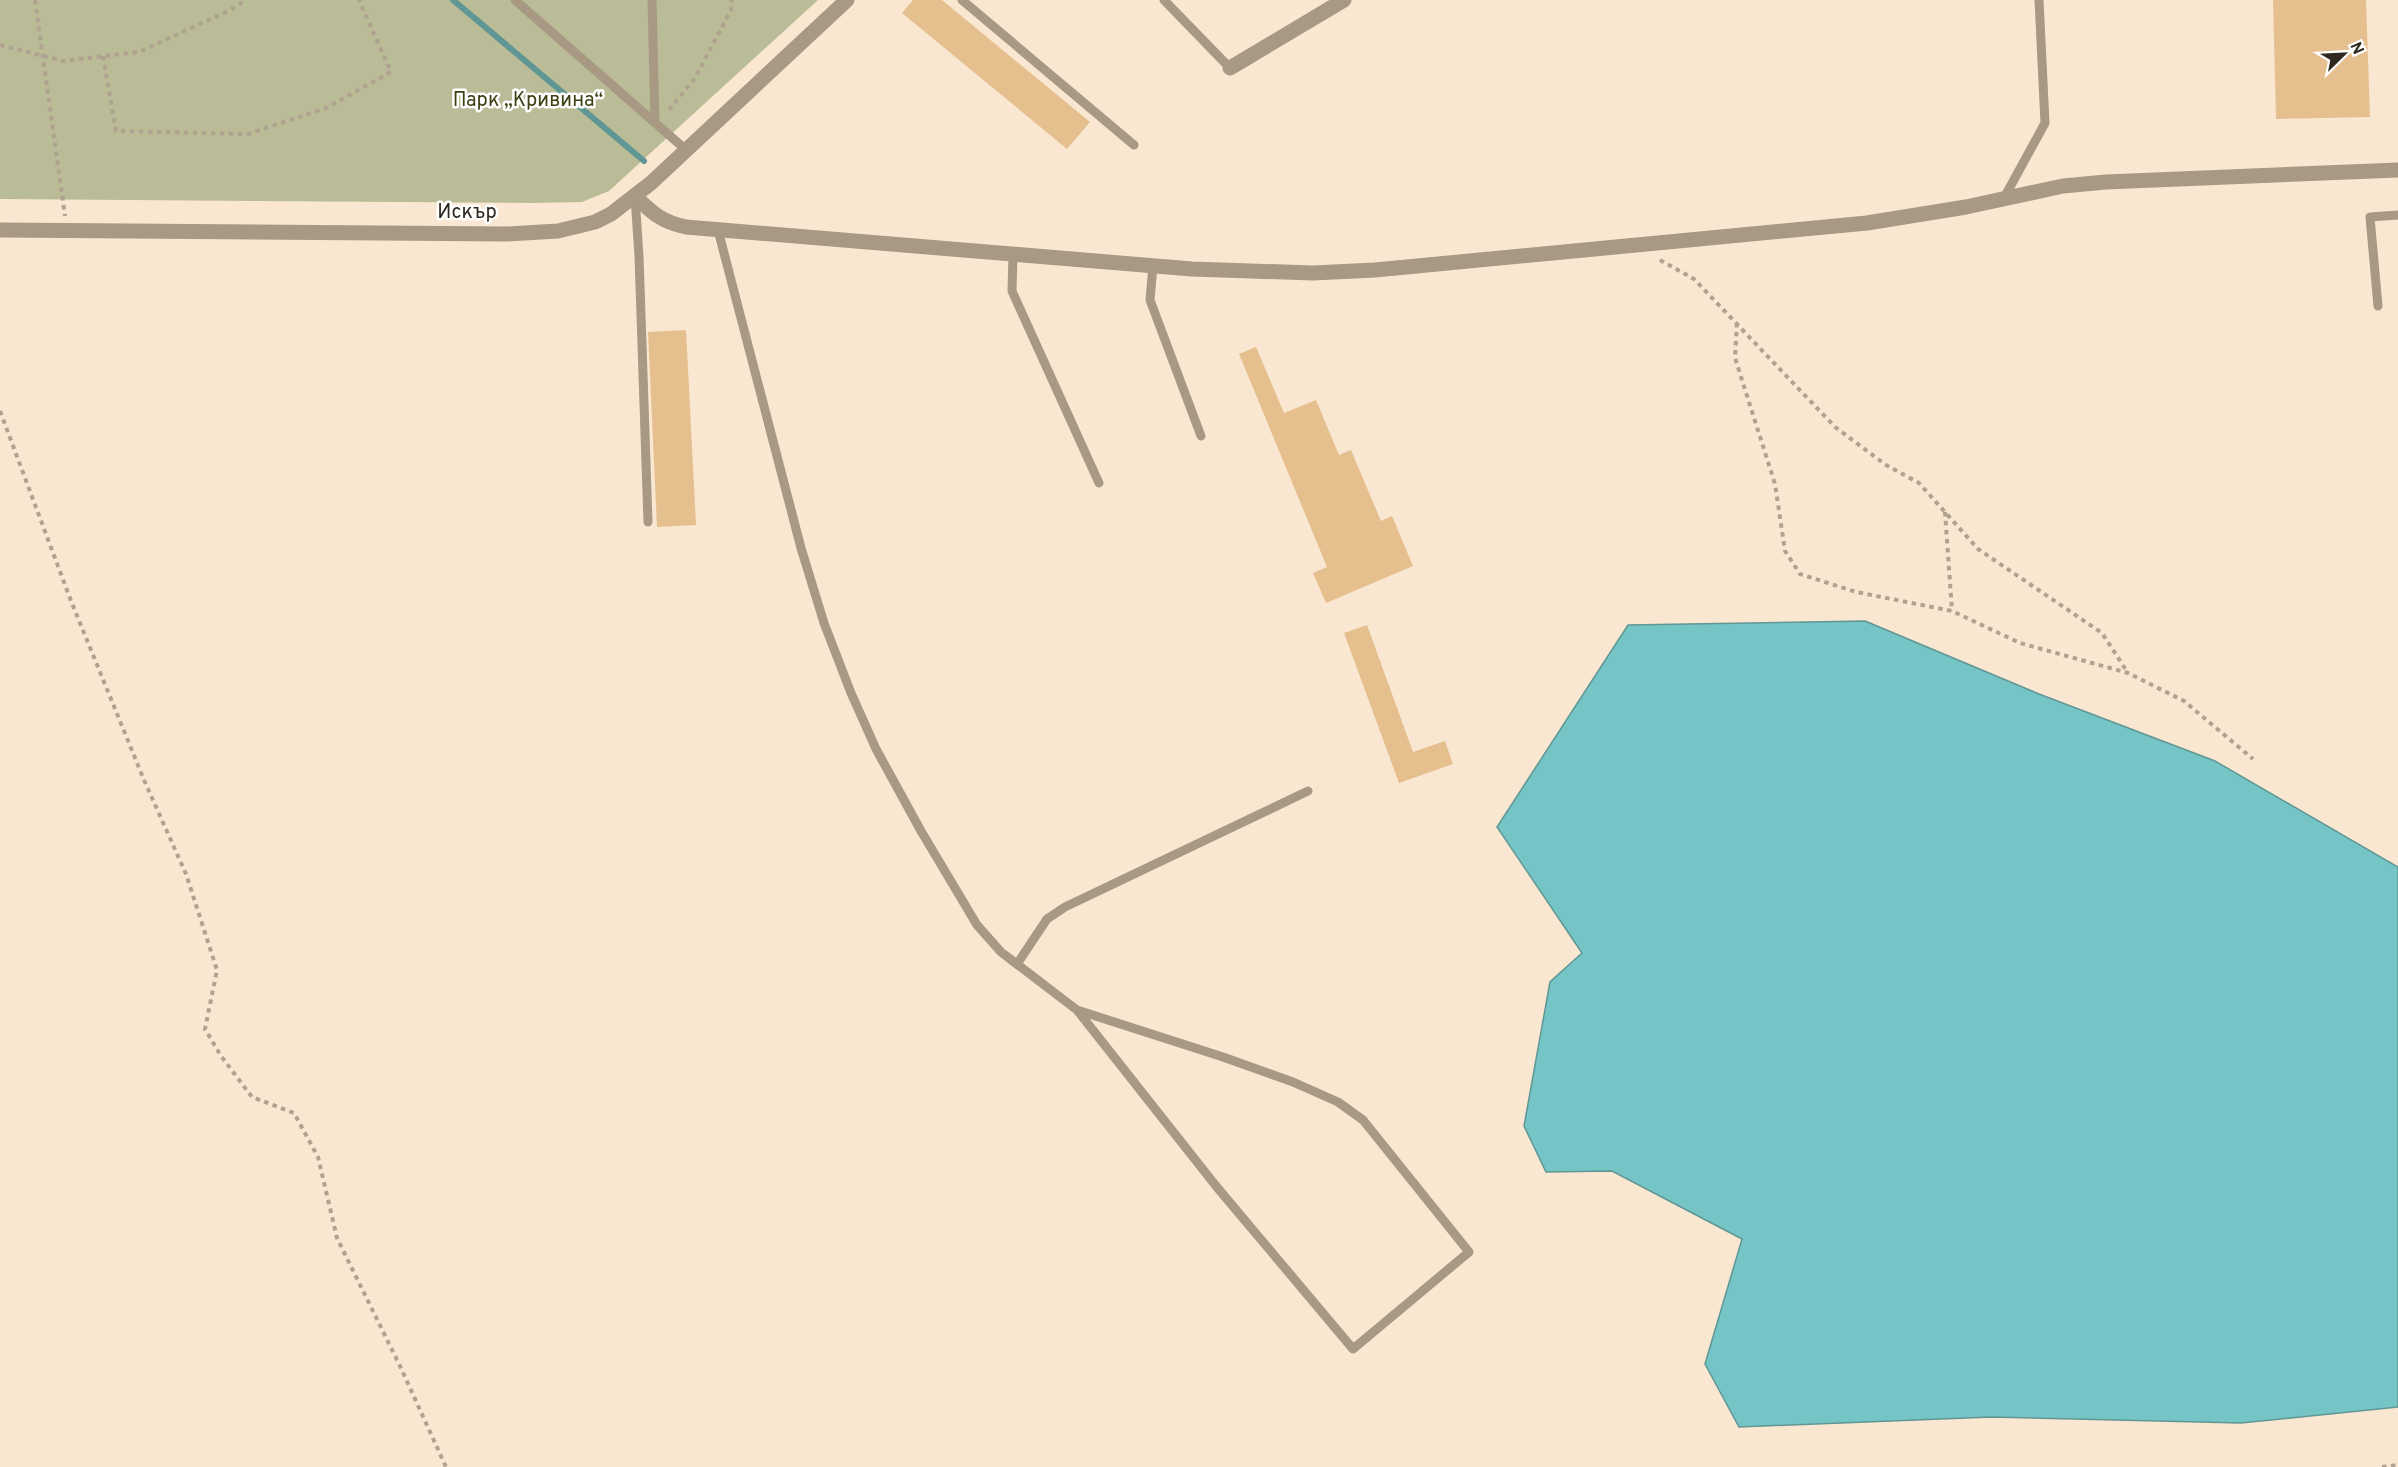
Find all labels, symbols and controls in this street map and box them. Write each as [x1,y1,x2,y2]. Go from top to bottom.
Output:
north arrow [2314,24,2374,84]
text: N [2344,39,2367,58]
park label: Парк „Кривина“ [453,88,603,114]
street label: Искър [437,200,497,226]

